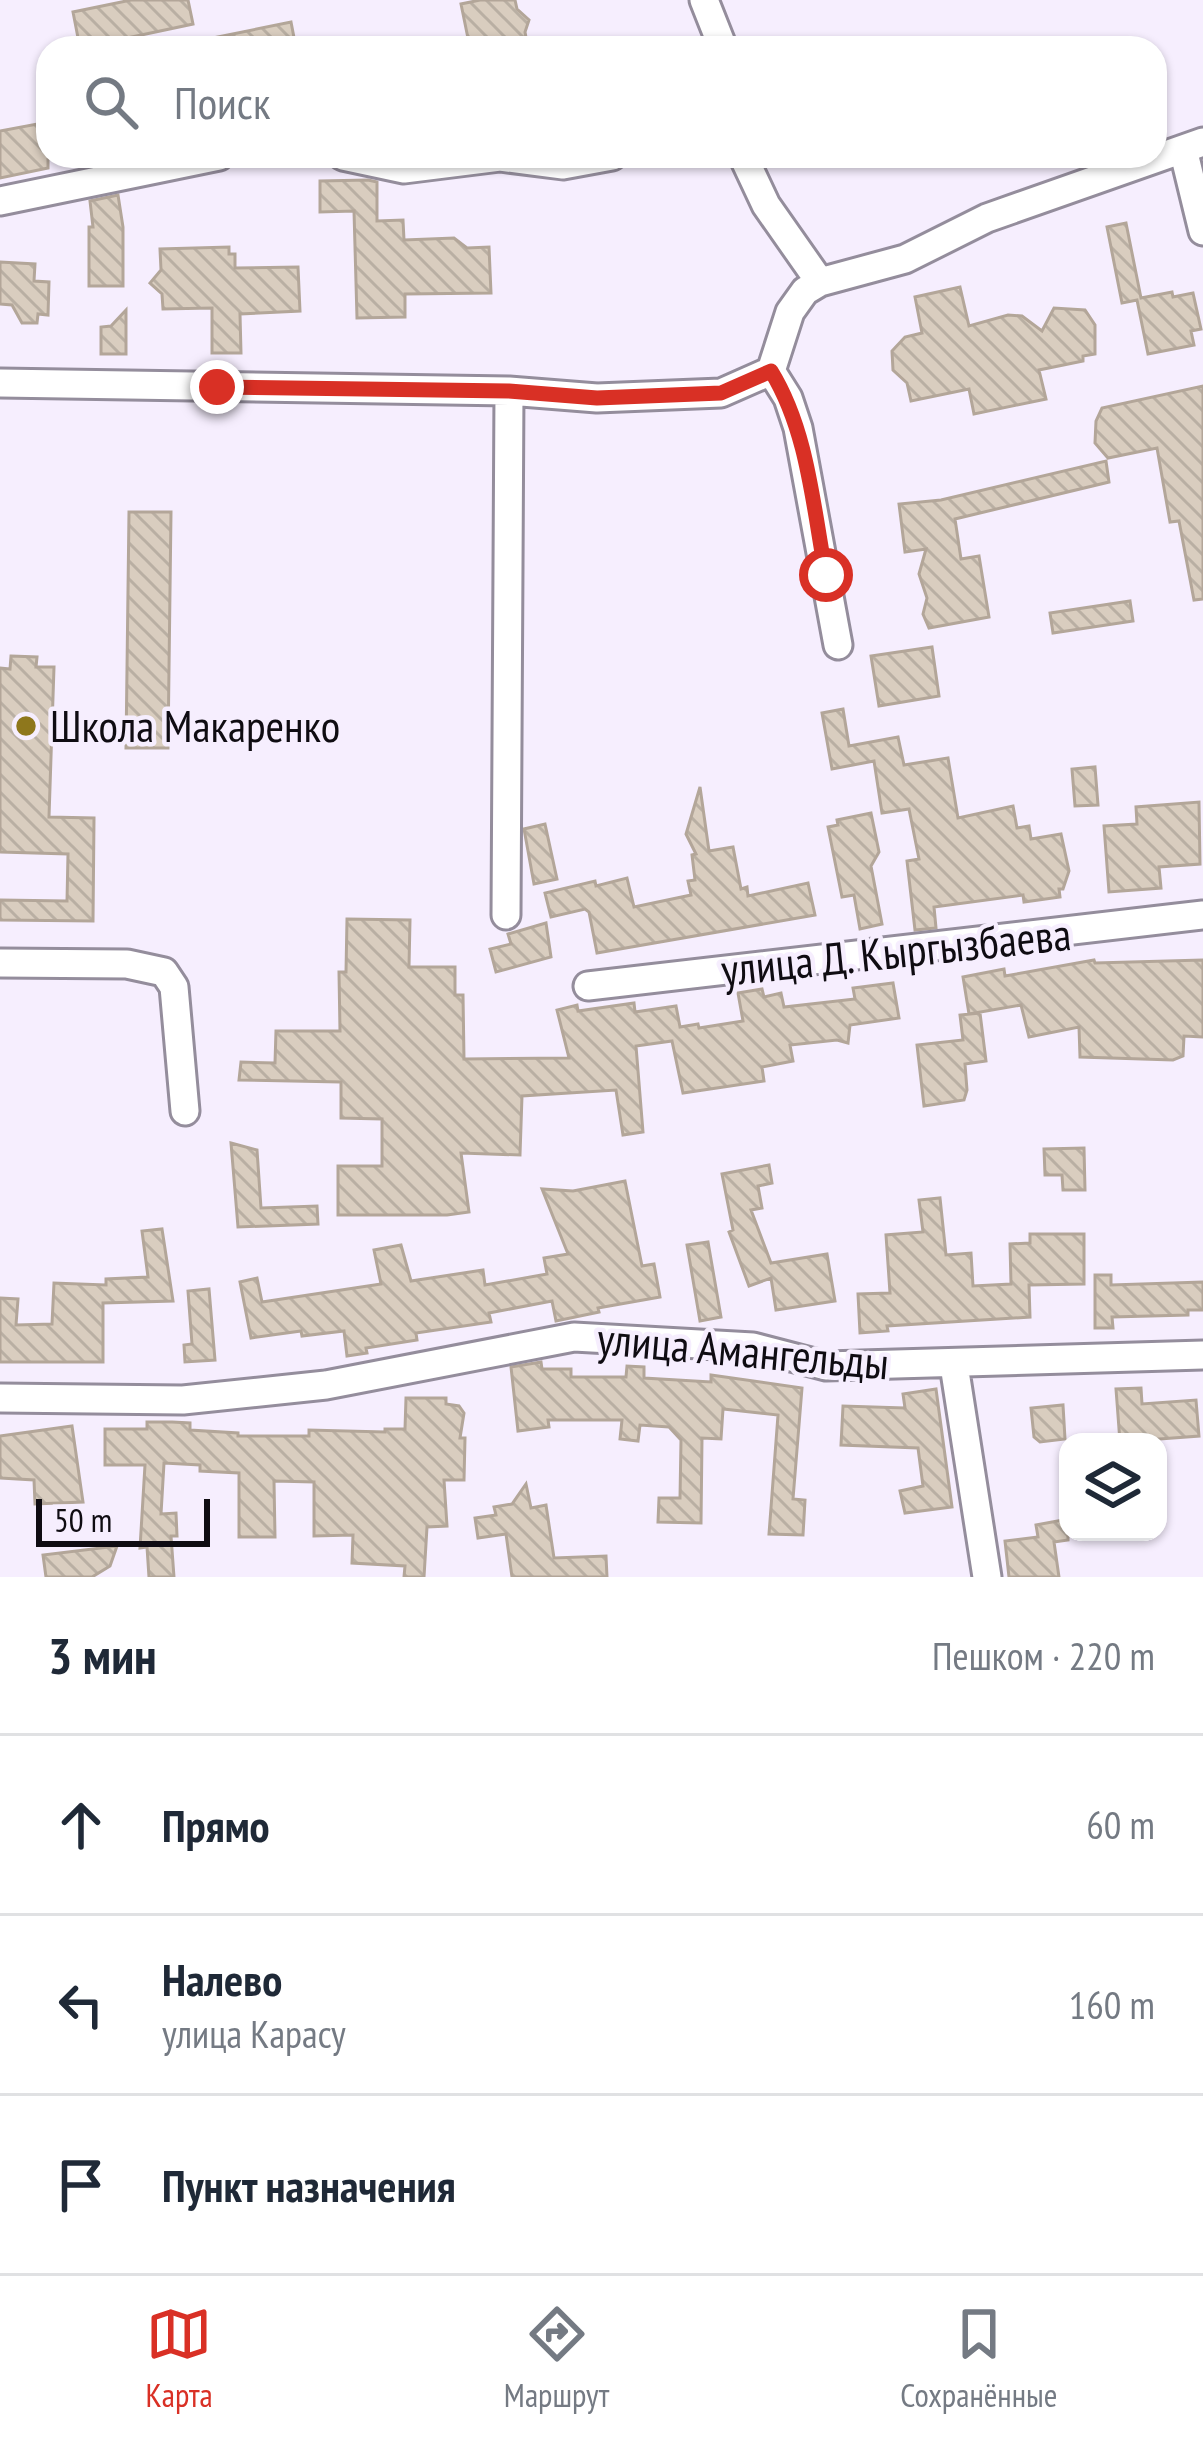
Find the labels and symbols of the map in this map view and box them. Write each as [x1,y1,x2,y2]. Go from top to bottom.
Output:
route end [190,360,244,414]
route start [799,548,853,602]
place label: Школа Макаренко [50,696,340,754]
marker: Школа Макаренко [13,713,39,739]
street label: улица Д. Кыргызбаева [718,904,1074,998]
street label: улица Амангельды [595,1308,891,1392]
scale bar [36,1493,210,1546]

